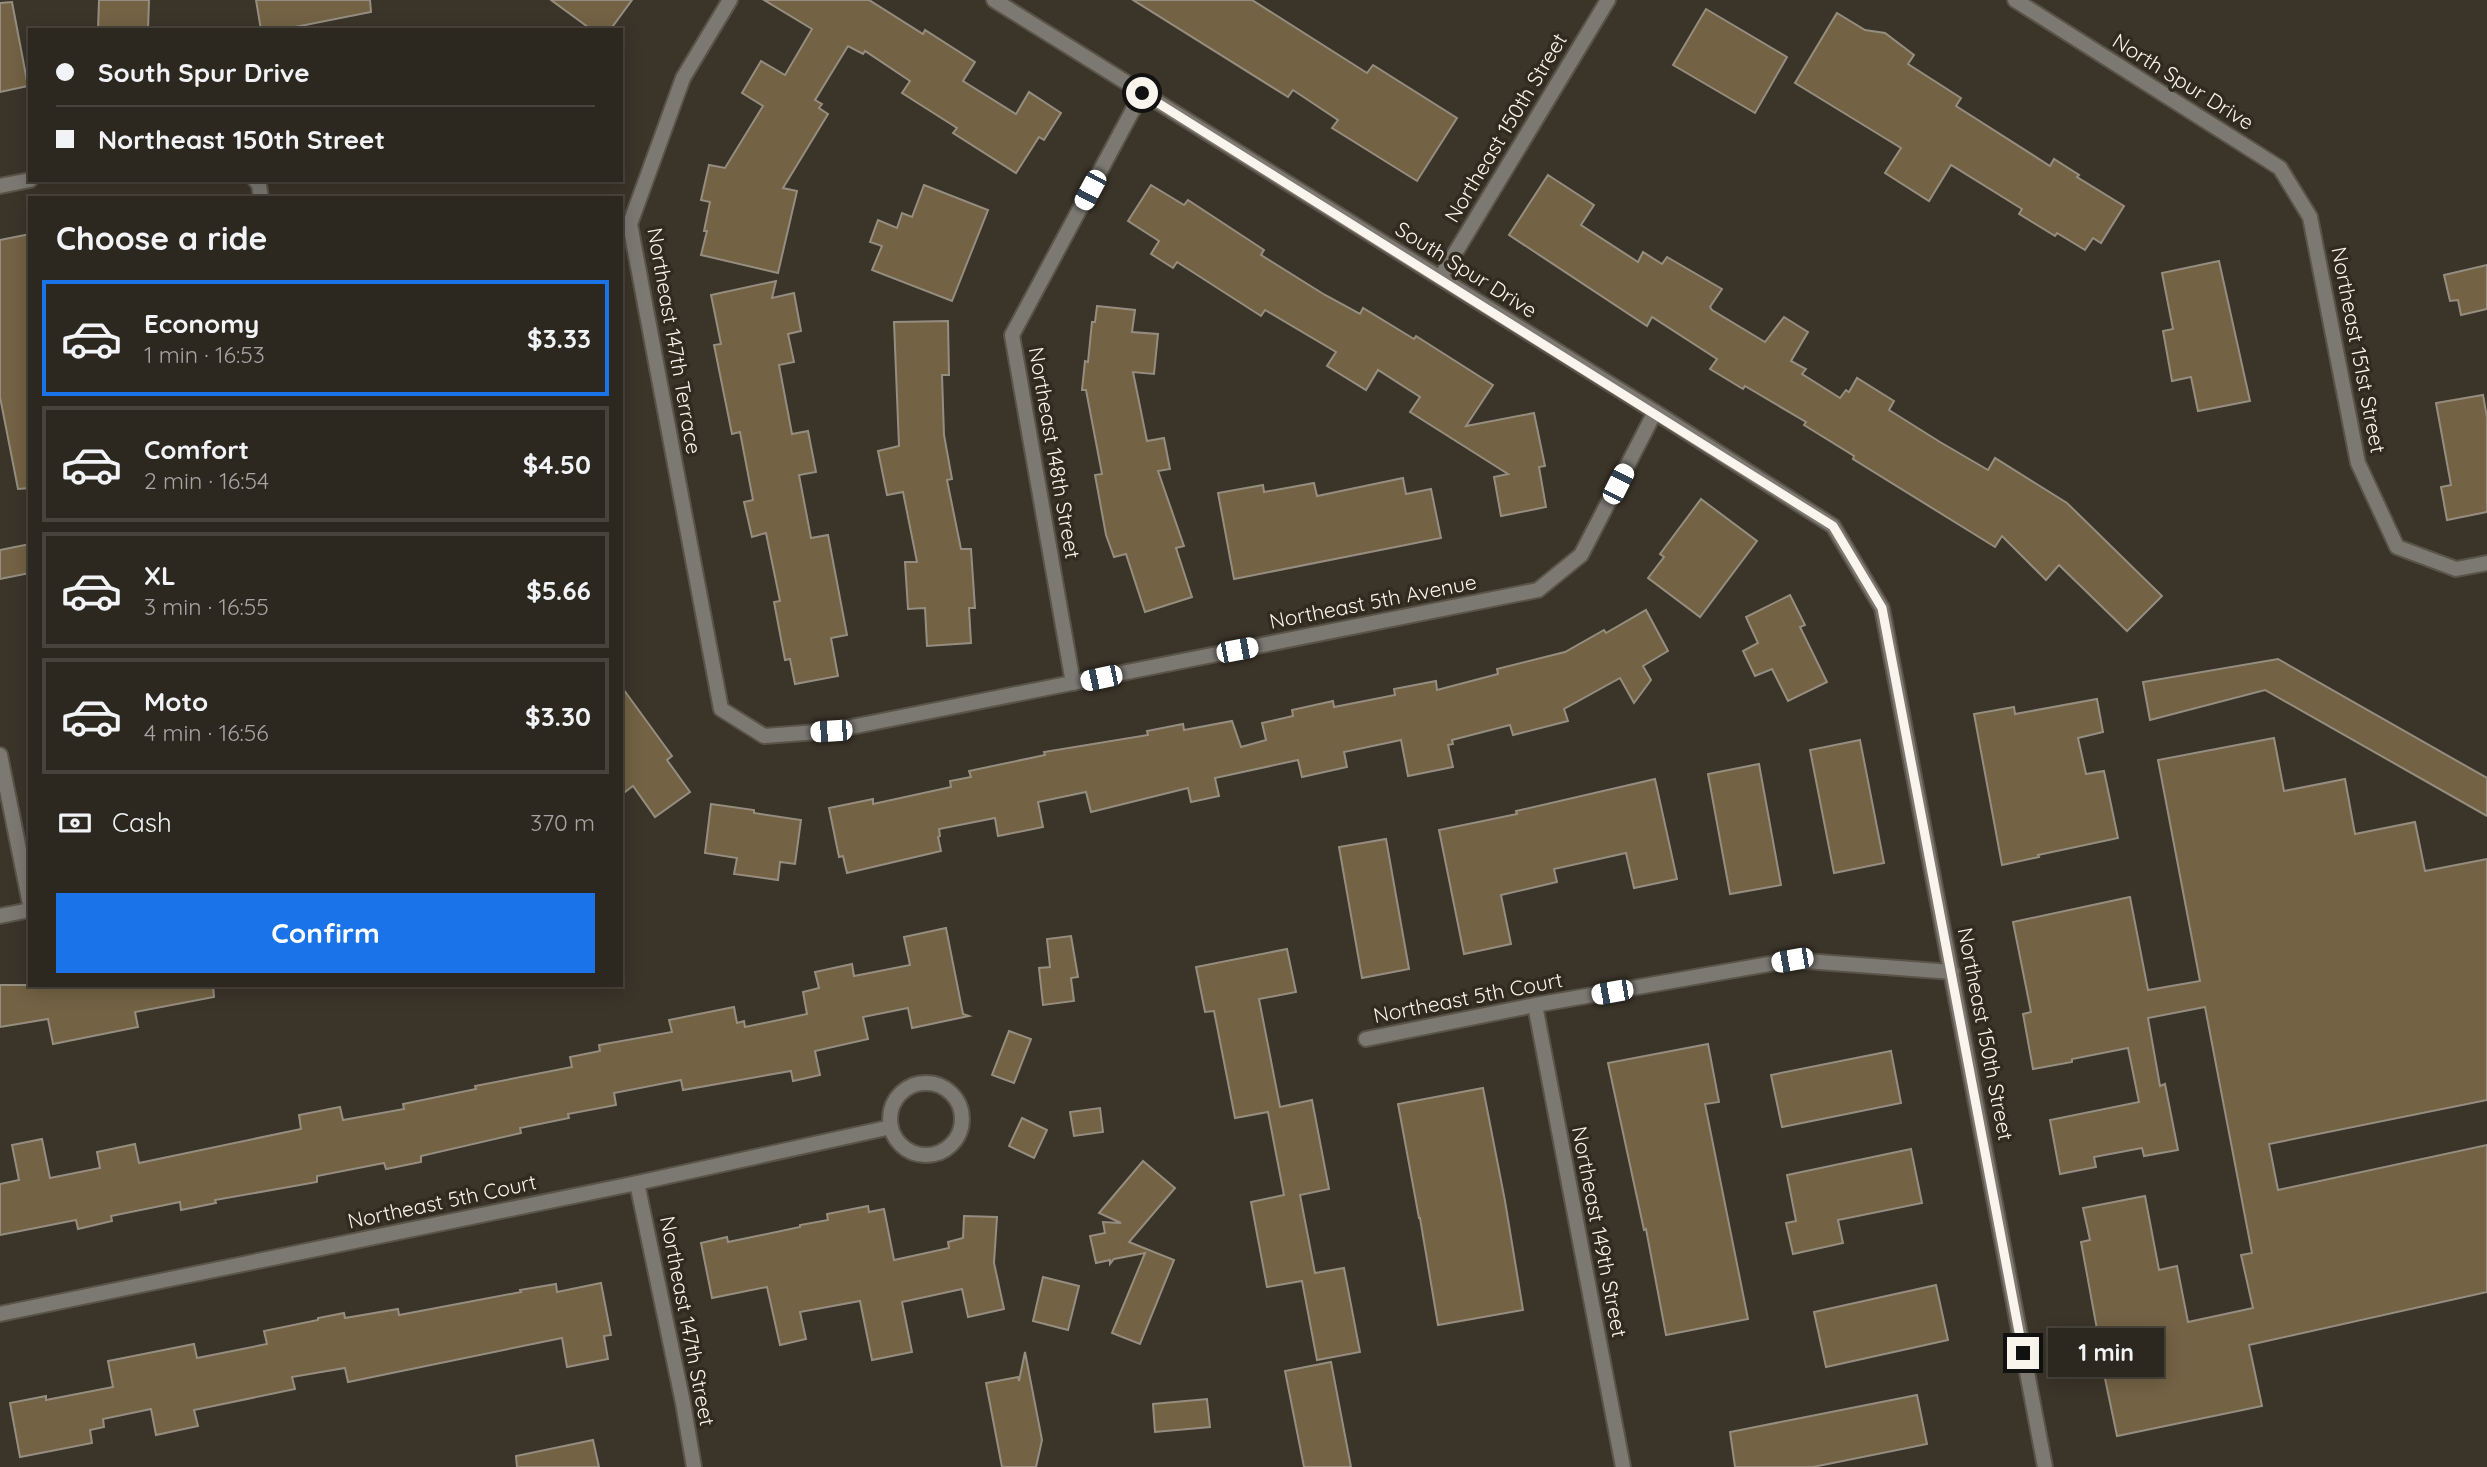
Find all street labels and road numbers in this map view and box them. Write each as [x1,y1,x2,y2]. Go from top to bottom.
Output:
street label: North Spur Drive [2108,27,2259,135]
street label: Northeast 150th Street [1438,28,1572,227]
street label: South Spur Drive [1391,215,1542,323]
street label: Northeast 147th Terrace [642,226,708,456]
street label: Northeast 151st Street [2326,244,2392,455]
street label: Northeast 148th Street [1024,345,1086,561]
street label: Northeast 5th Avenue [1267,568,1479,634]
street label: Northeast 150th Street [1953,925,2019,1142]
street label: Northeast 5th Court [1371,966,1565,1028]
street label: Northeast 149th Street [1567,1124,1633,1340]
street label: Northeast 5th Court [345,1168,539,1234]
street label: Northeast 147th Street [655,1214,721,1428]

